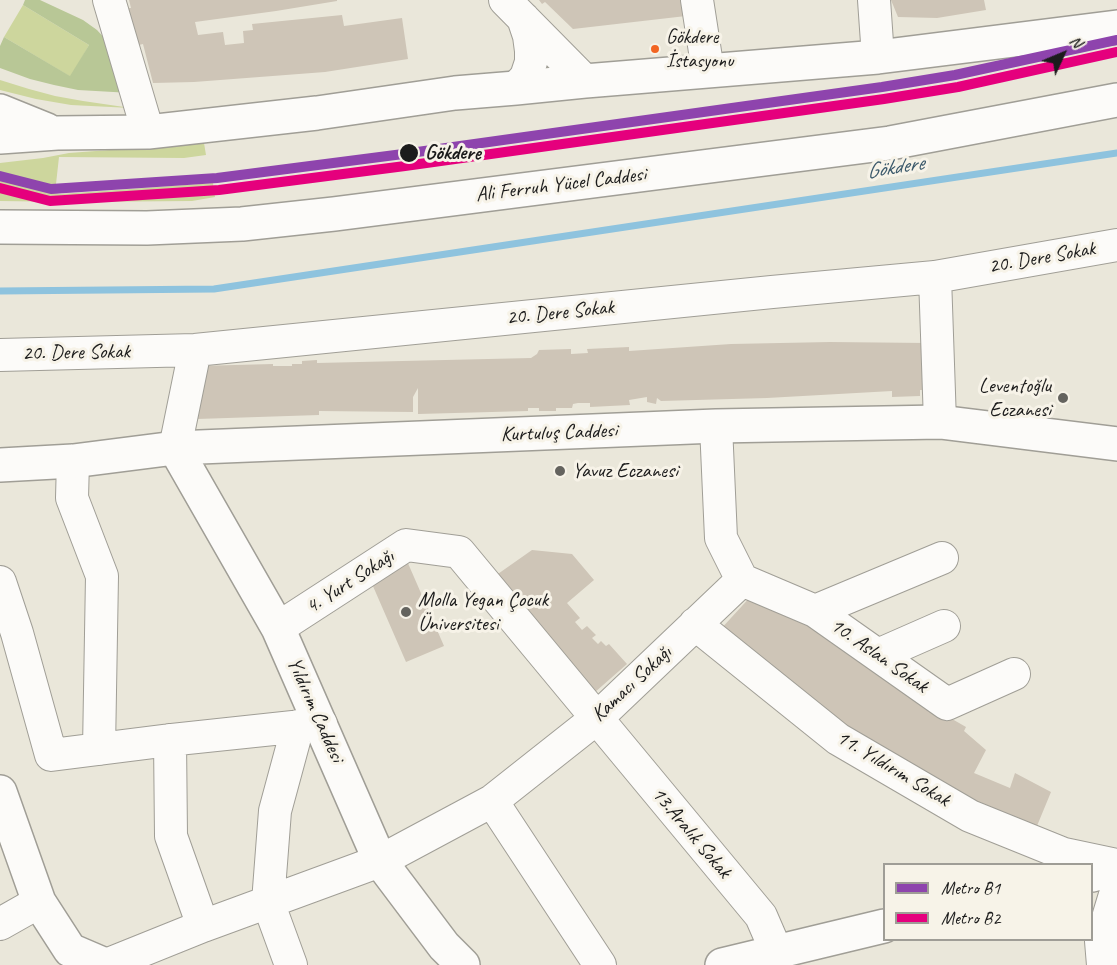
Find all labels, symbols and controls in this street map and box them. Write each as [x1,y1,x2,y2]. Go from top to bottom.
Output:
north arrow [1033,24,1093,84]
place label: Gökdere İstasyonu [666,26,733,73]
text: N [1065,31,1087,52]
marker: Gökdere İstasyonu [649,43,661,55]
place label: Gökdere [425,140,481,166]
marker: Gökdere [398,142,420,164]
water label: Gökdere [865,150,925,186]
street label: Ali Ferruh Yücel Caddesi [474,162,648,208]
street label: 20. Dere Sokak [987,236,1097,280]
street label: 20. Dere Sokak [505,295,615,331]
street label: 20. Dere Sokak [22,339,130,367]
place label: Leventoğlu Eczanesi [979,373,1051,423]
marker: Leventoğlu Eczanesi [1056,391,1070,405]
street label: Kurtuluş Caddesi [500,418,618,448]
place label: Yavuz Eczanesi [572,458,678,484]
marker: Yavuz Eczanesi [553,464,567,478]
street label: 4. Yurt Sokağı [301,544,399,620]
place label: Molla Yegan Çocuk Üniversitesi [418,587,548,637]
marker: Molla Yegan Çocuk Üniversitesi [399,605,413,619]
street label: 10. Aslan Sokak [825,613,933,699]
street label: Kamacı Sokağı [587,641,677,727]
street label: Yıldırım Caddesi [281,654,349,766]
street label: 11. Yıldırım Sokak [832,725,954,813]
street label: 13.Aralık Sokak [646,782,736,884]
legend [883,863,1093,941]
text: Metro B1 [941,877,1000,899]
text: Metro B2 [941,907,1000,929]

